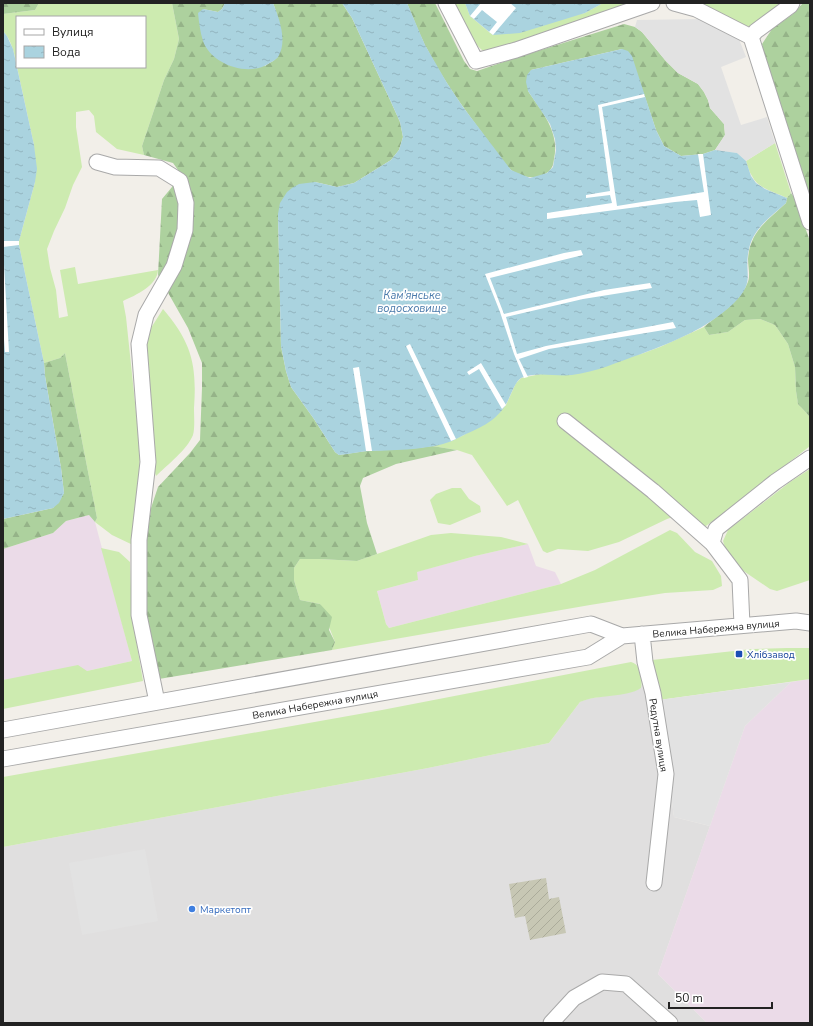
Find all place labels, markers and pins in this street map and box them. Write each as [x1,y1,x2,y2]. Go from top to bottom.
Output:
place label: Хлібзавод [747,648,795,662]
marker: Хлібзавод [734,649,744,659]
place label: Маркетопт [200,903,251,917]
marker: Маркетопт [187,904,197,914]

